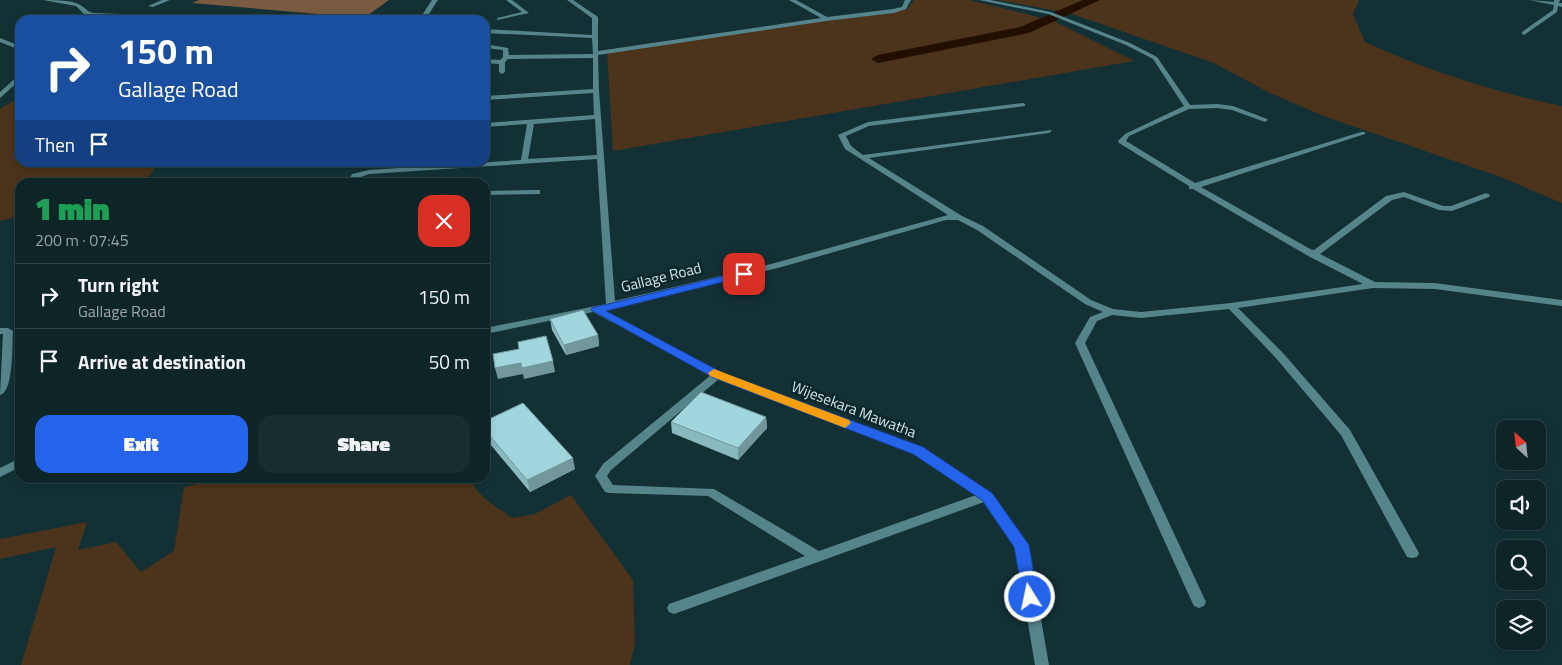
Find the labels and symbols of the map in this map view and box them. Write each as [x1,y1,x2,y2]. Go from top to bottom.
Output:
pin [723,253,765,295]
street label: Gallage Road [618,256,704,298]
street label: Wijesekara Mawatha [788,375,920,444]
north arrow [1496,420,1546,470]
position arrow [1003,570,1055,622]

